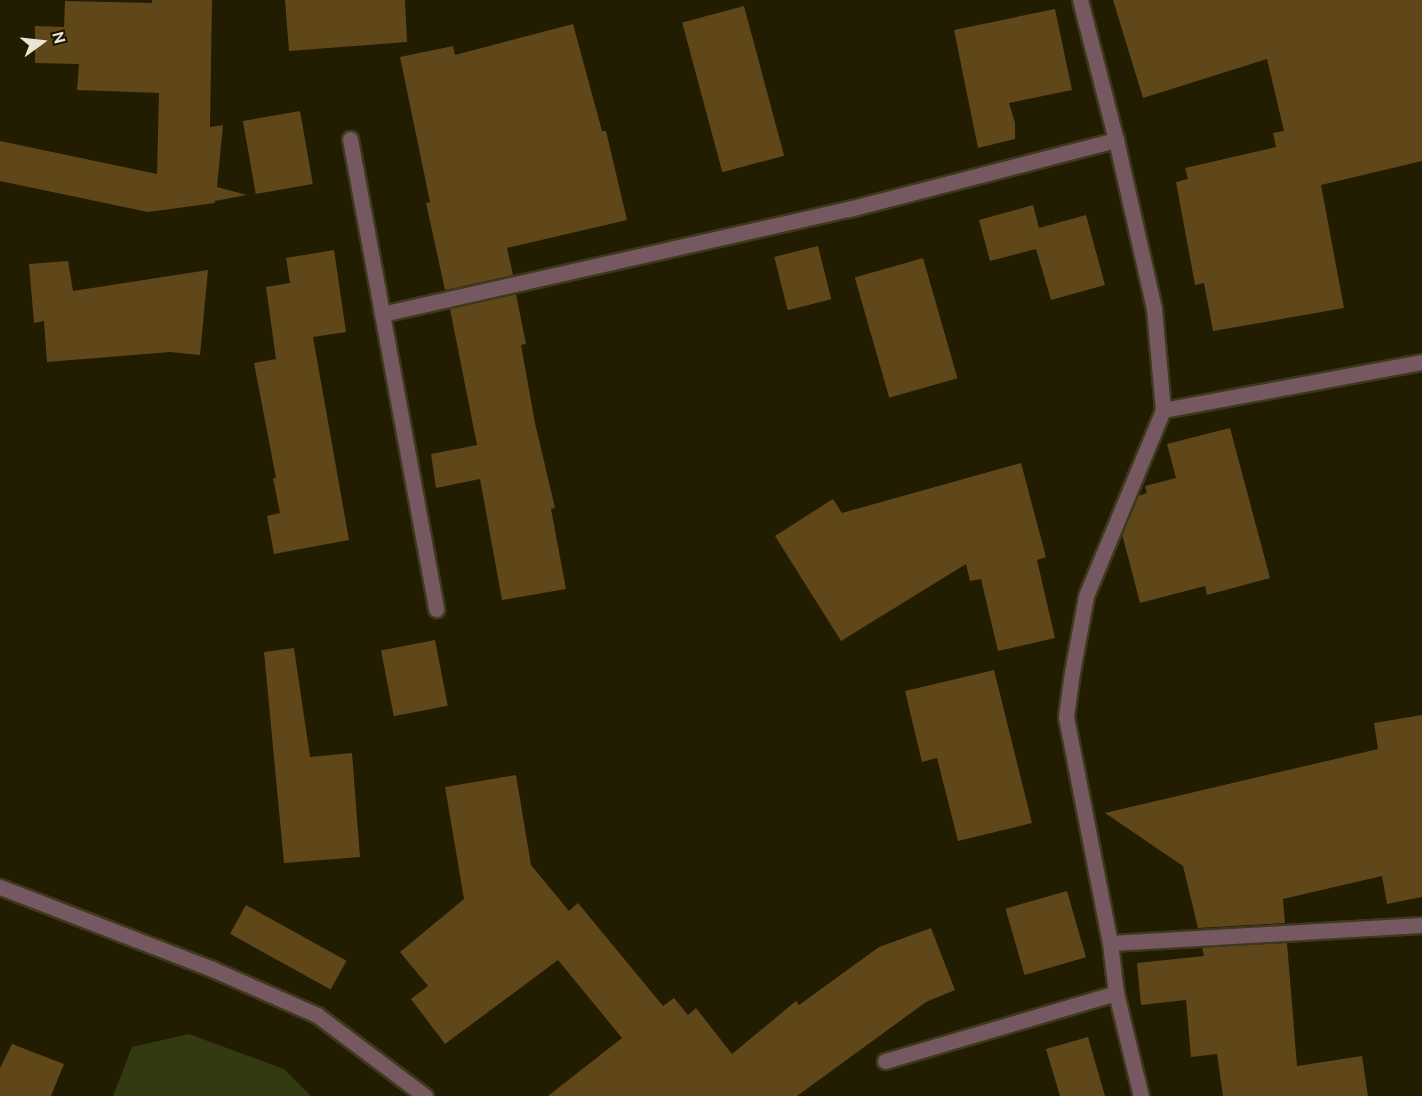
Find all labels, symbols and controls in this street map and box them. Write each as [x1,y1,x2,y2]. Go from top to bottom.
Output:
north arrow [12,12,72,72]
text: N [49,29,70,45]

